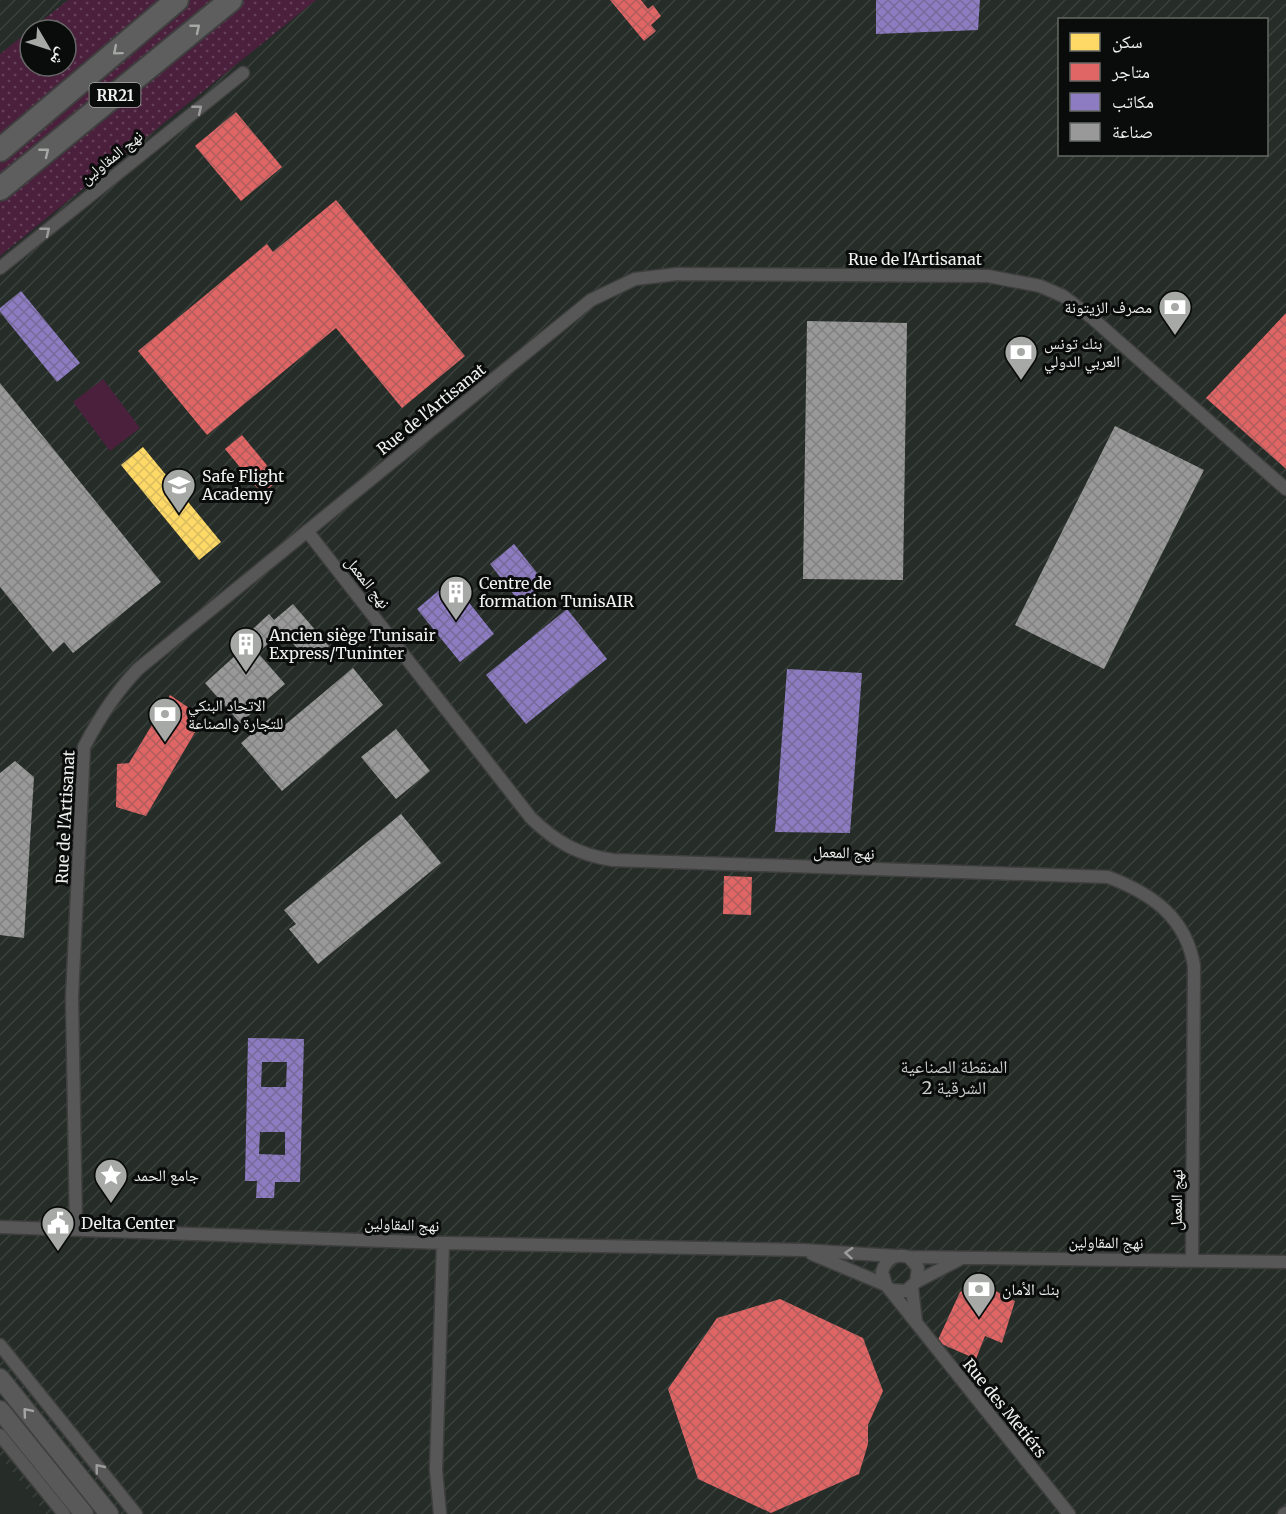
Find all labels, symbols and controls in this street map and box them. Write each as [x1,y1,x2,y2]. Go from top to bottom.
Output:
north arrow [18,18,78,78]
legend [1058,18,1268,156]
one-way arrow [189,25,200,36]
text: سكن [1112,30,1143,53]
one-way arrow [113,44,124,55]
text: ش [47,45,73,70]
text: متاجر [1111,60,1150,83]
road number: RR21 [90,83,140,107]
text: مكاتب [1112,90,1154,113]
one-way arrow [191,105,202,116]
text: صناعة [1112,120,1153,143]
street label: نهج المقاولين [76,126,147,189]
one-way arrow [38,149,49,160]
one-way arrow [39,228,50,239]
street label: Rue de l'Artisanat [848,249,983,269]
bank icon: مصرف الزيتونة [1157,289,1193,336]
place label: مصرف الزيتونة [1064,297,1152,317]
place label: بنك تونس العربي الدولي [1044,333,1120,374]
bank icon: بنك تونس العربي الدولي [1003,334,1039,381]
street label: Rue de l'Artisanat [373,359,490,459]
place label: Safe Flight Academy [201,466,285,504]
school or university icon: Safe Flight Academy [161,467,197,514]
street label: نهج المعمل [340,552,395,613]
place label: Centre de formation TunisAIR [479,573,635,611]
building icon: Centre de formation TunisAIR [438,574,474,621]
place label: Ancien siège Tunisair Express/Tuninter [268,625,436,663]
building icon: Ancien siège Tunisair Express/Tuninter [228,626,264,673]
place label: الاتحاد البنكي للتجارة والصناعة [188,695,283,733]
bank icon: الاتحاد البنكي للتجارة والصناعة [147,696,183,743]
street label: Rue de l'Artisanat [52,749,79,884]
street label: نهج المعمل [813,841,875,864]
district label: المنقطة الصناعية الشرقية 2 [900,1055,1008,1099]
place icon: جامع الحمد [93,1157,129,1204]
place label: جامع الحمد [134,1165,199,1186]
street label: نهج المعمل [1165,1169,1188,1231]
public building icon: Delta Center [40,1205,76,1252]
place label: Delta Center [81,1213,176,1233]
street label: نهج المقاولين [364,1213,440,1236]
street label: نهج المقاولين [1068,1231,1144,1254]
one-way arrow [844,1247,853,1260]
bank icon: بنك الأمان [961,1271,997,1318]
place label: بنك الأمان [1002,1279,1059,1300]
street label: Rue des Metiérs [959,1354,1051,1462]
one-way arrow [24,1407,35,1418]
one-way arrow [96,1464,107,1475]

